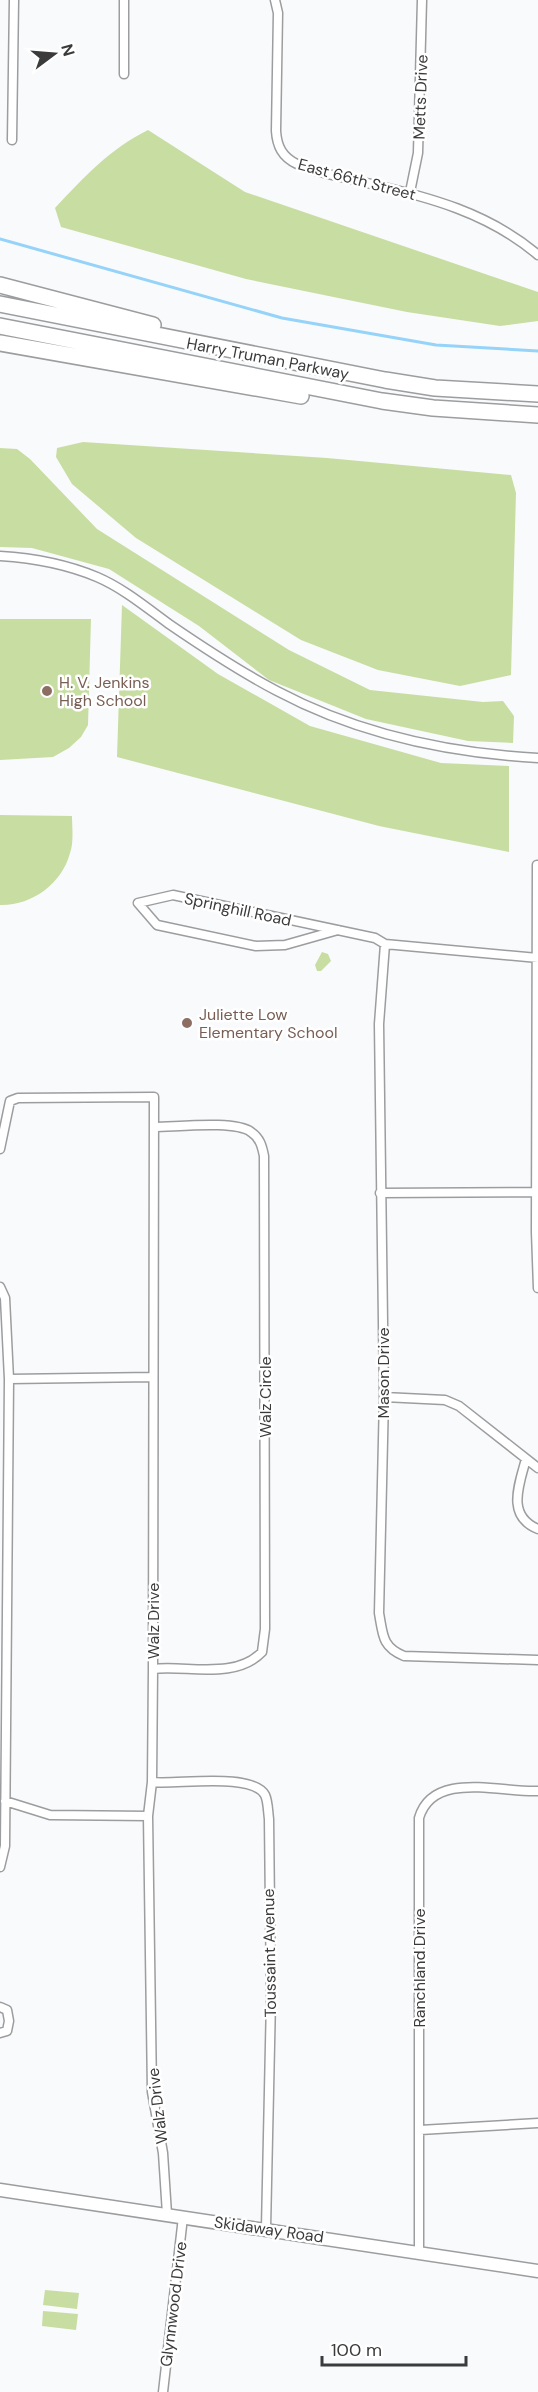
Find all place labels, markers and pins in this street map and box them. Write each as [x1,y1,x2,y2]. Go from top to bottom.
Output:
place label: H. V. Jenkins High School [59,672,150,711]
marker: H. V. Jenkins High School [40,684,54,698]
place label: Juliette Low Elementary School [199,1004,337,1043]
marker: Juliette Low Elementary School [180,1016,194,1030]

